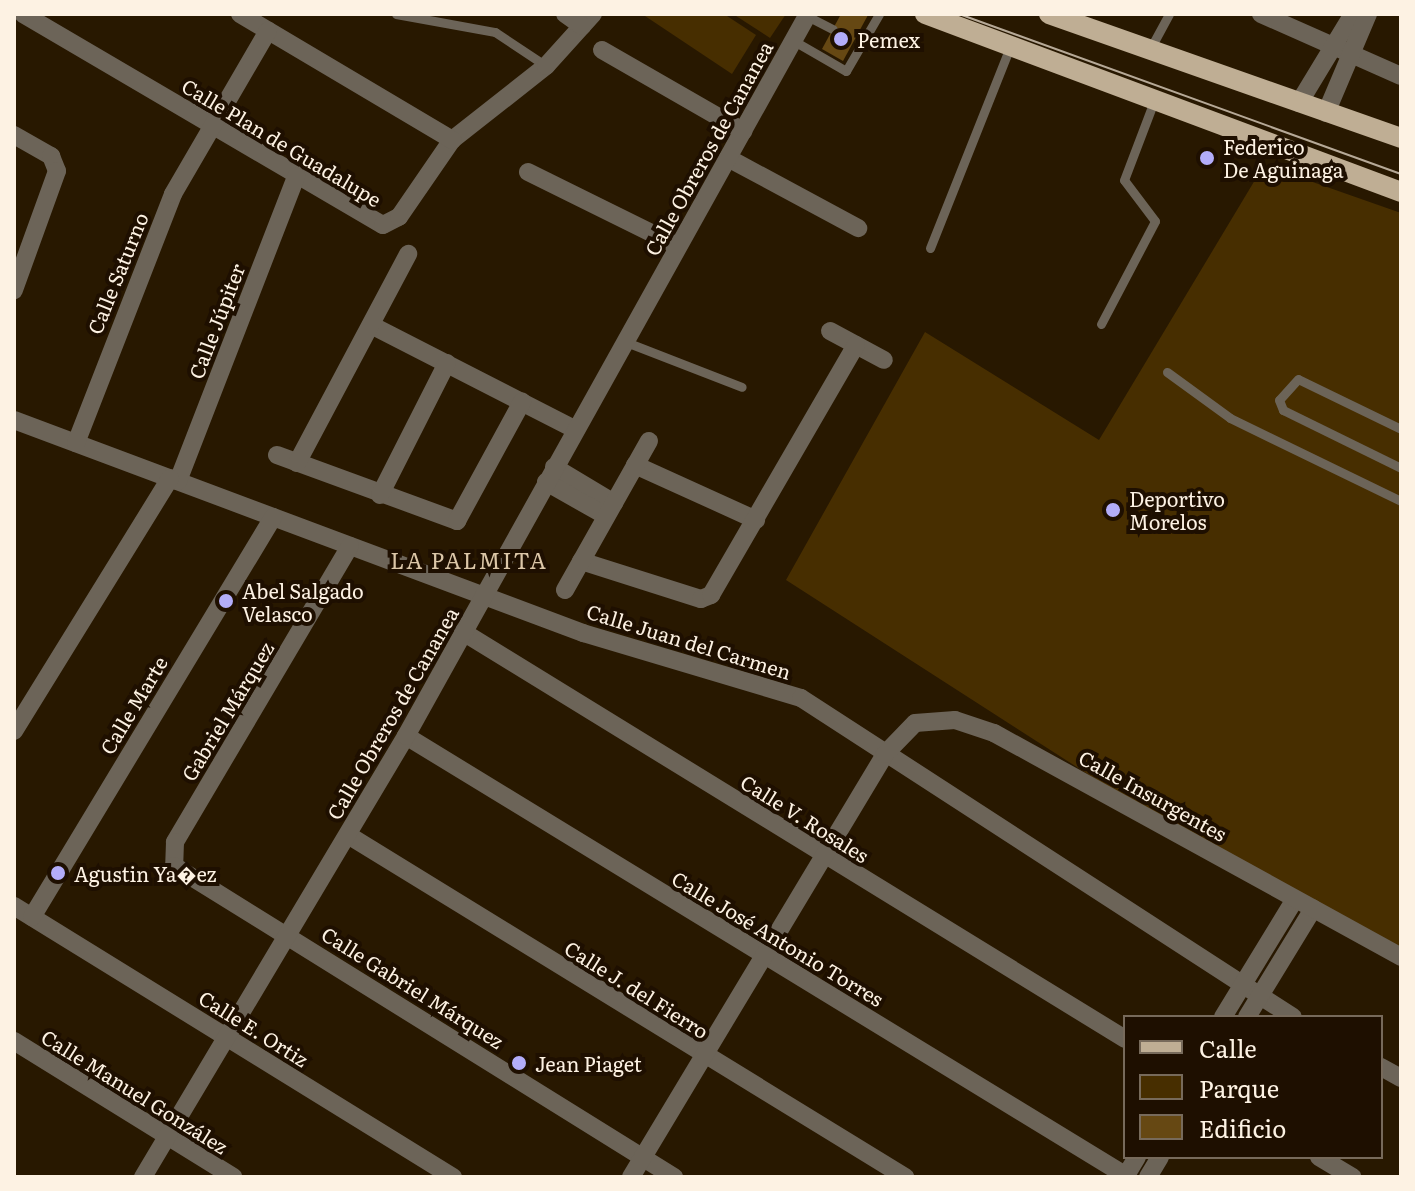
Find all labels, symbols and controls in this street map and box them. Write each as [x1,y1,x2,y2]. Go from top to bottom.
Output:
place label: Pemex [857,27,920,51]
marker: Pemex [832,30,850,48]
street label: Calle Obreros de Cananea [639,37,777,259]
street label: Calle Plan de Guadalupe [178,73,386,211]
place label: Federico De Aguinaga [1223,134,1344,181]
marker: Federico De Aguinaga [1198,149,1216,167]
street label: Calle Saturno [82,209,152,337]
street label: Calle Júpiter [183,260,249,382]
place label: Deportivo Morelos [1129,486,1225,533]
marker: Deportivo Morelos [1104,501,1122,519]
district label: LA PALMITA [390,547,548,573]
place label: Abel Salgado Velasco [242,578,364,625]
marker: Abel Salgado Velasco [217,592,235,610]
street label: Calle Juan del Carmen [584,598,794,684]
street label: Calle Obreros de Cananea [321,603,463,823]
street label: Gabriel Márquez [176,637,278,785]
street label: Calle Marte [94,652,172,758]
street label: Calle Insurgentes [1075,744,1231,846]
street label: Calle V. Rosales [737,769,873,867]
place label: Agustin Ya�ez [74,861,216,885]
marker: Agustin Ya�ez [49,864,67,882]
street label: Calle José Antonio Torres [668,865,888,1011]
street label: Calle Gabriel Márquez [318,921,508,1053]
street label: Calle J. del Fierro [561,935,713,1043]
street label: Calle E. Ortiz [195,985,313,1071]
legend [1123,1015,1383,1159]
street label: Calle Manuel González [37,1024,233,1158]
text: Calle [1199,1030,1257,1065]
place label: Jean Piaget [535,1051,642,1075]
marker: Jean Piaget [510,1054,528,1072]
text: Parque [1199,1070,1279,1105]
text: Edificio [1199,1110,1286,1145]

